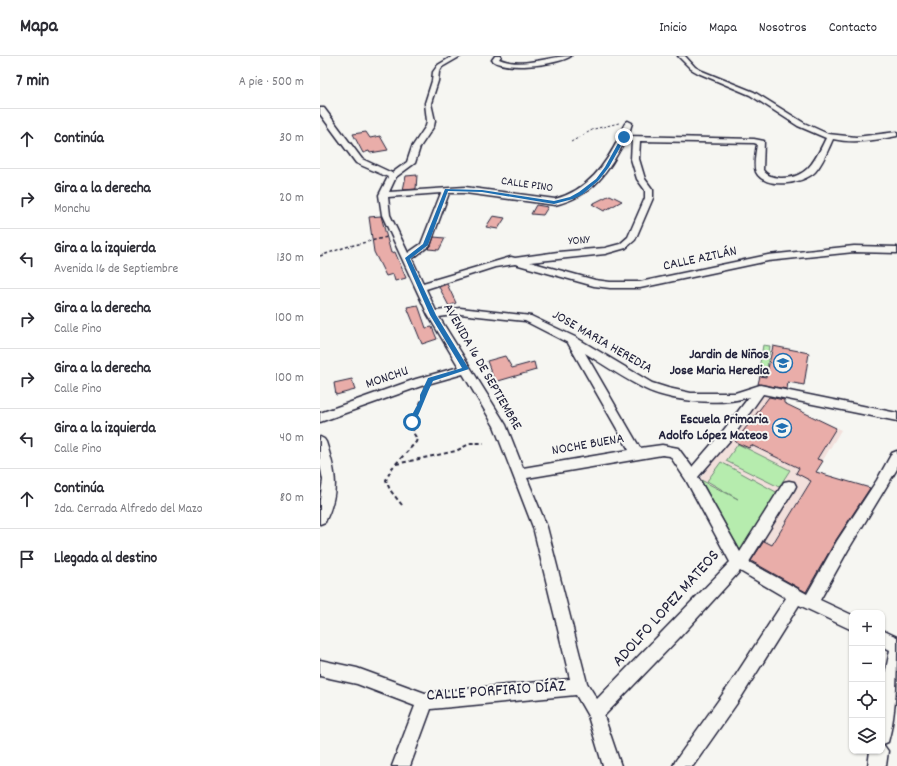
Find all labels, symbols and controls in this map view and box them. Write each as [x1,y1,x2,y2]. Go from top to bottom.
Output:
text: Mapa [20,14,58,41]
text: Inicio [659,18,687,38]
text: Mapa [709,18,737,38]
text: Nosotros [759,18,807,38]
text: Contacto [829,18,877,38]
text: 7 min [16,70,49,94]
text: A pie · 500 m [239,73,304,92]
icon: ahead [16,128,38,150]
text: Continúa [54,128,104,150]
route end [615,128,633,146]
text: 30 m [279,129,304,148]
street label: CALLE PINO [500,173,554,197]
text: Gira a la derecha [54,178,151,200]
icon: right [16,188,38,210]
text: 20 m [279,189,304,208]
text: Monchu [54,200,90,219]
street label: YONY [568,232,591,250]
text: Gira a la izquierda [54,238,155,260]
street label: CALLE AZTLÁN [661,241,739,277]
icon: left [16,248,38,270]
text: 130 m [276,249,304,268]
text: Avenida 16 de Septiembre [54,260,178,279]
text: Gira a la derecha [54,298,151,320]
street label: AVENIDA 16 DE SEPTIEMBRE [438,300,527,435]
street label: JOSE MARIA HEREDIA [548,305,656,379]
icon: right [16,308,38,330]
text: 100 m [275,309,304,328]
text: Calle Pino [54,320,101,339]
place label: Jardin de Niños Jose Maria Heredia [670,345,770,381]
school or university icon: Jardin de Niños Jose Maria Heredia [772,352,794,374]
text: Gira a la derecha [54,358,151,380]
street label: MONCHU [363,361,411,395]
icon: right [16,368,38,390]
text: 100 m [275,369,304,388]
text: Calle Pino [54,380,101,399]
place label: Escuela Primaria Adolfo López Mateos [659,410,769,446]
route start [403,413,421,431]
school or university icon: Escuela Primaria Adolfo López Mateos [771,417,793,439]
text: Gira a la izquierda [54,418,155,440]
icon: left [16,428,38,450]
text: 40 m [280,429,304,448]
street label: NOCHE BUENA [550,429,626,461]
text: Calle Pino [54,440,101,459]
text: Continúa [54,478,104,500]
icon: ahead [16,488,38,510]
text: 80 m [280,489,304,508]
text: 2da. Cerrada Alfredo del Mazo [54,500,203,519]
street label: ADOLFO LOPEZ MATEOS [608,545,726,673]
icon: arrive [16,548,38,570]
text: Llegada al destino [54,548,157,570]
map controls [849,610,885,754]
button: + [849,610,885,646]
button: − [849,646,885,682]
street label: CALLE PORFIRIO DÍAZ [426,675,567,709]
button: locate [849,682,885,718]
button: layers [849,718,885,754]

